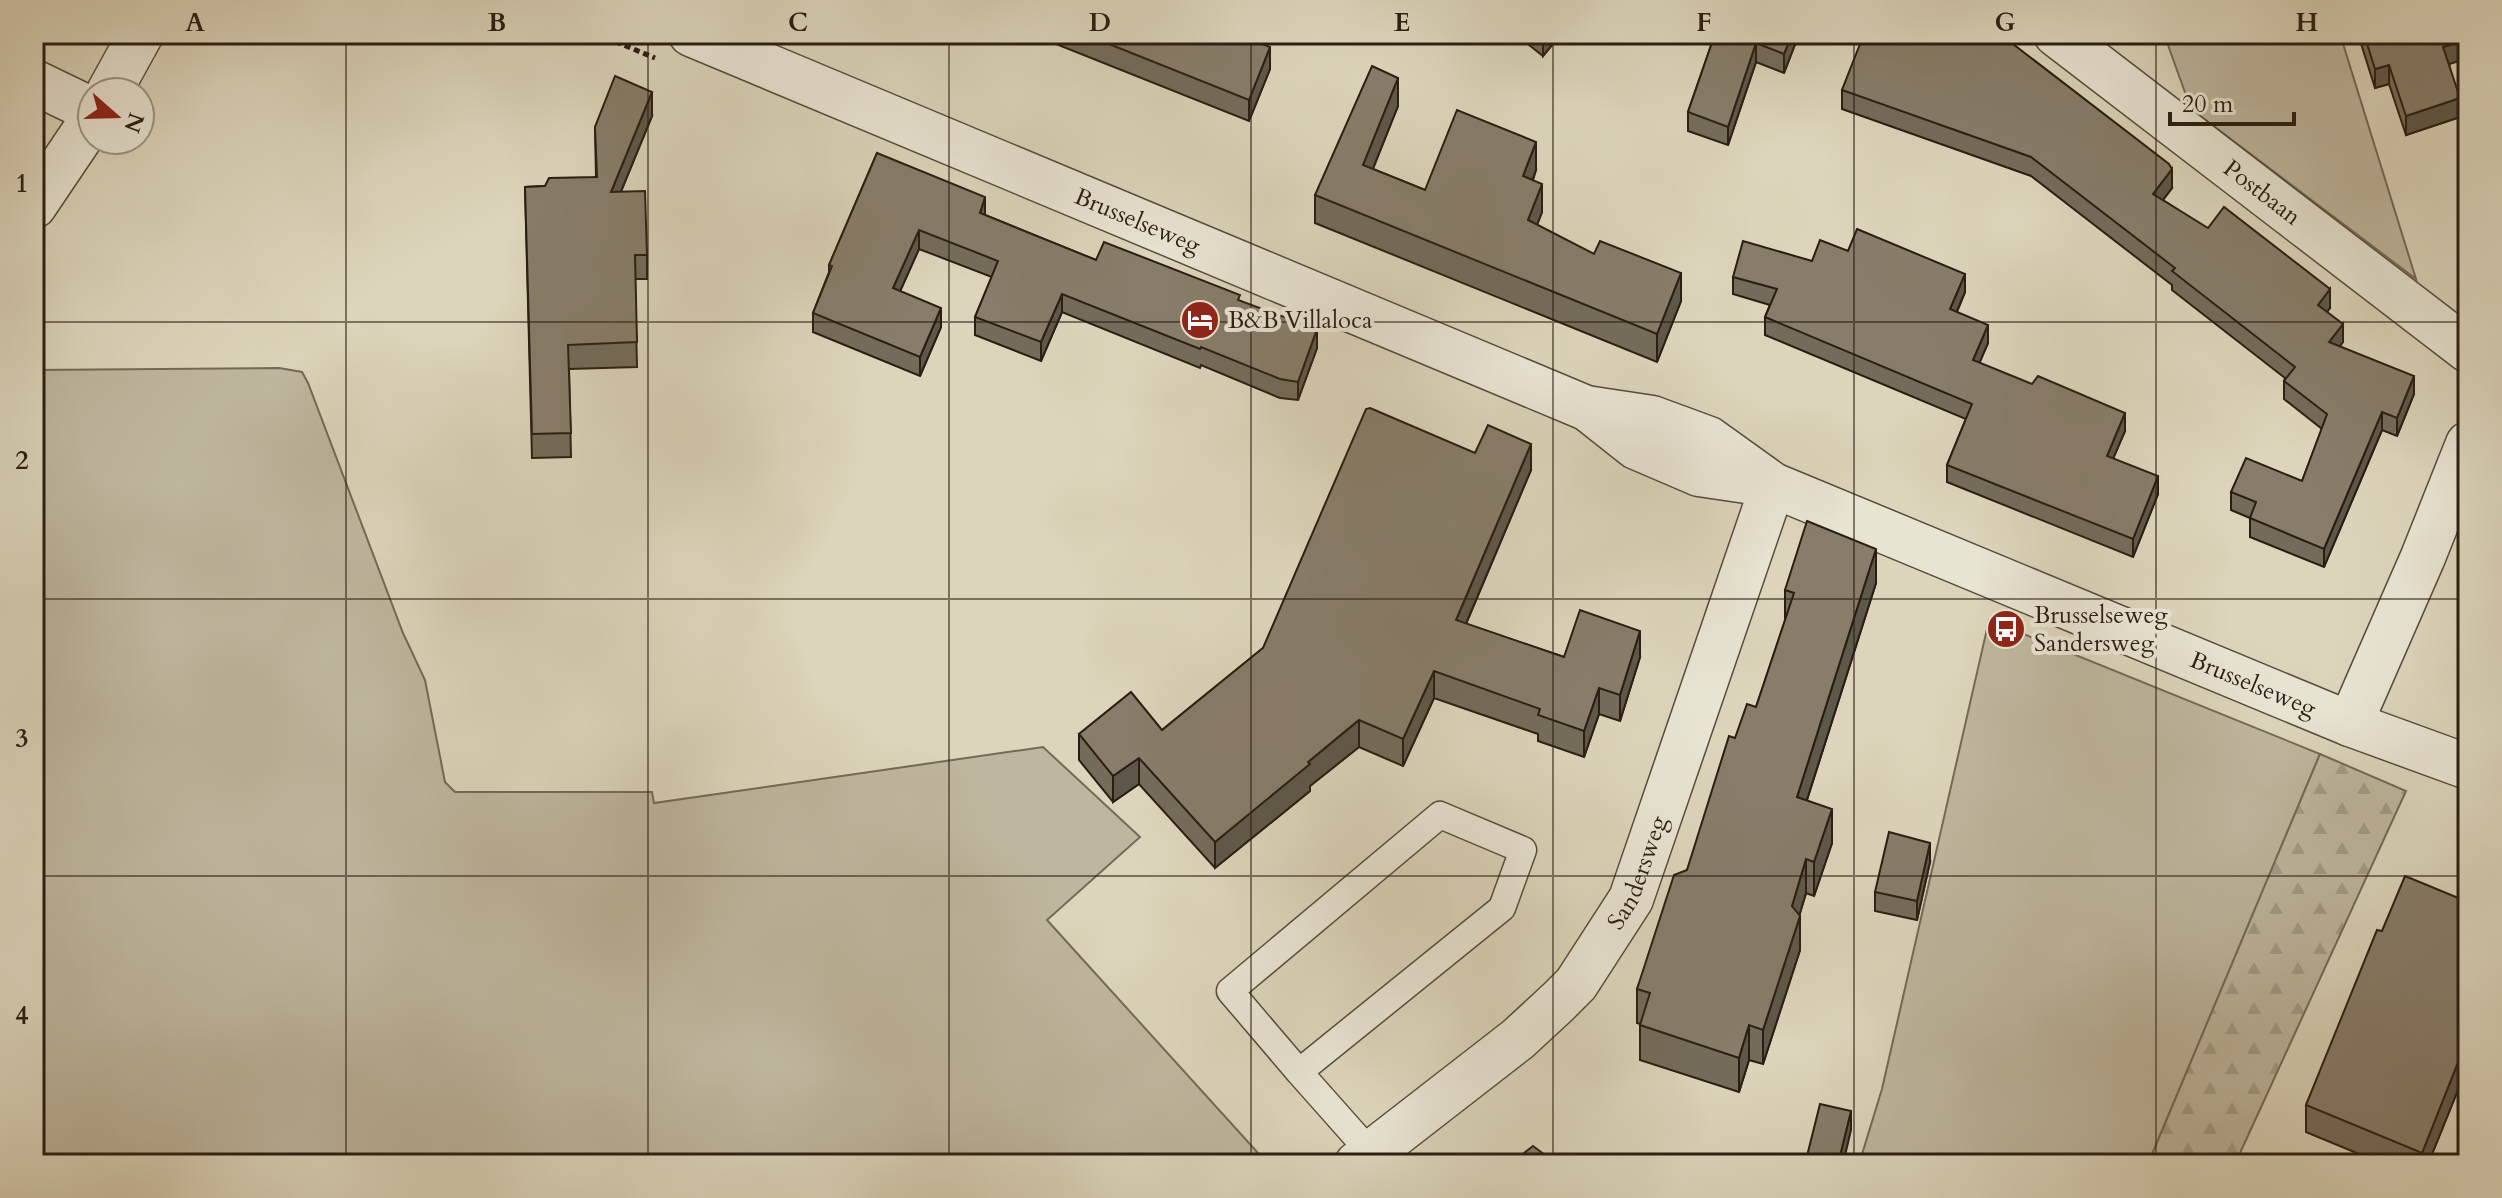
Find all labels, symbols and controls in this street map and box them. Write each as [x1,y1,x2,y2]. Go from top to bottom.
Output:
text: A [185,5,205,40]
text: B [488,5,506,40]
text: C [788,5,808,40]
text: D [1089,5,1111,40]
text: E [1394,5,1410,40]
text: F [1696,5,1712,40]
text: G [1994,5,2016,40]
text: H [2296,5,2319,40]
north arrow [76,76,156,156]
scale bar [2170,76,2294,126]
text: 20 m [2182,88,2234,121]
text: N [116,108,151,137]
street label: Postbaan [2217,152,2308,233]
text: 1 [15,166,29,201]
street label: Brusselseweg [1069,180,1206,262]
hotel icon: B&B Villaloca [1179,299,1221,341]
place label: B&B Villaloca [1228,304,1373,337]
text: 2 [15,443,29,478]
place label: Brusselseweg Sandersweg [2034,599,2168,660]
bus stop icon: Brusselseweg Sandersweg [1985,608,2027,650]
street label: Brusselseweg [2185,643,2322,725]
text: 3 [15,721,29,756]
street label: Sandersweg [1599,811,1675,936]
text: 4 [15,998,29,1033]

